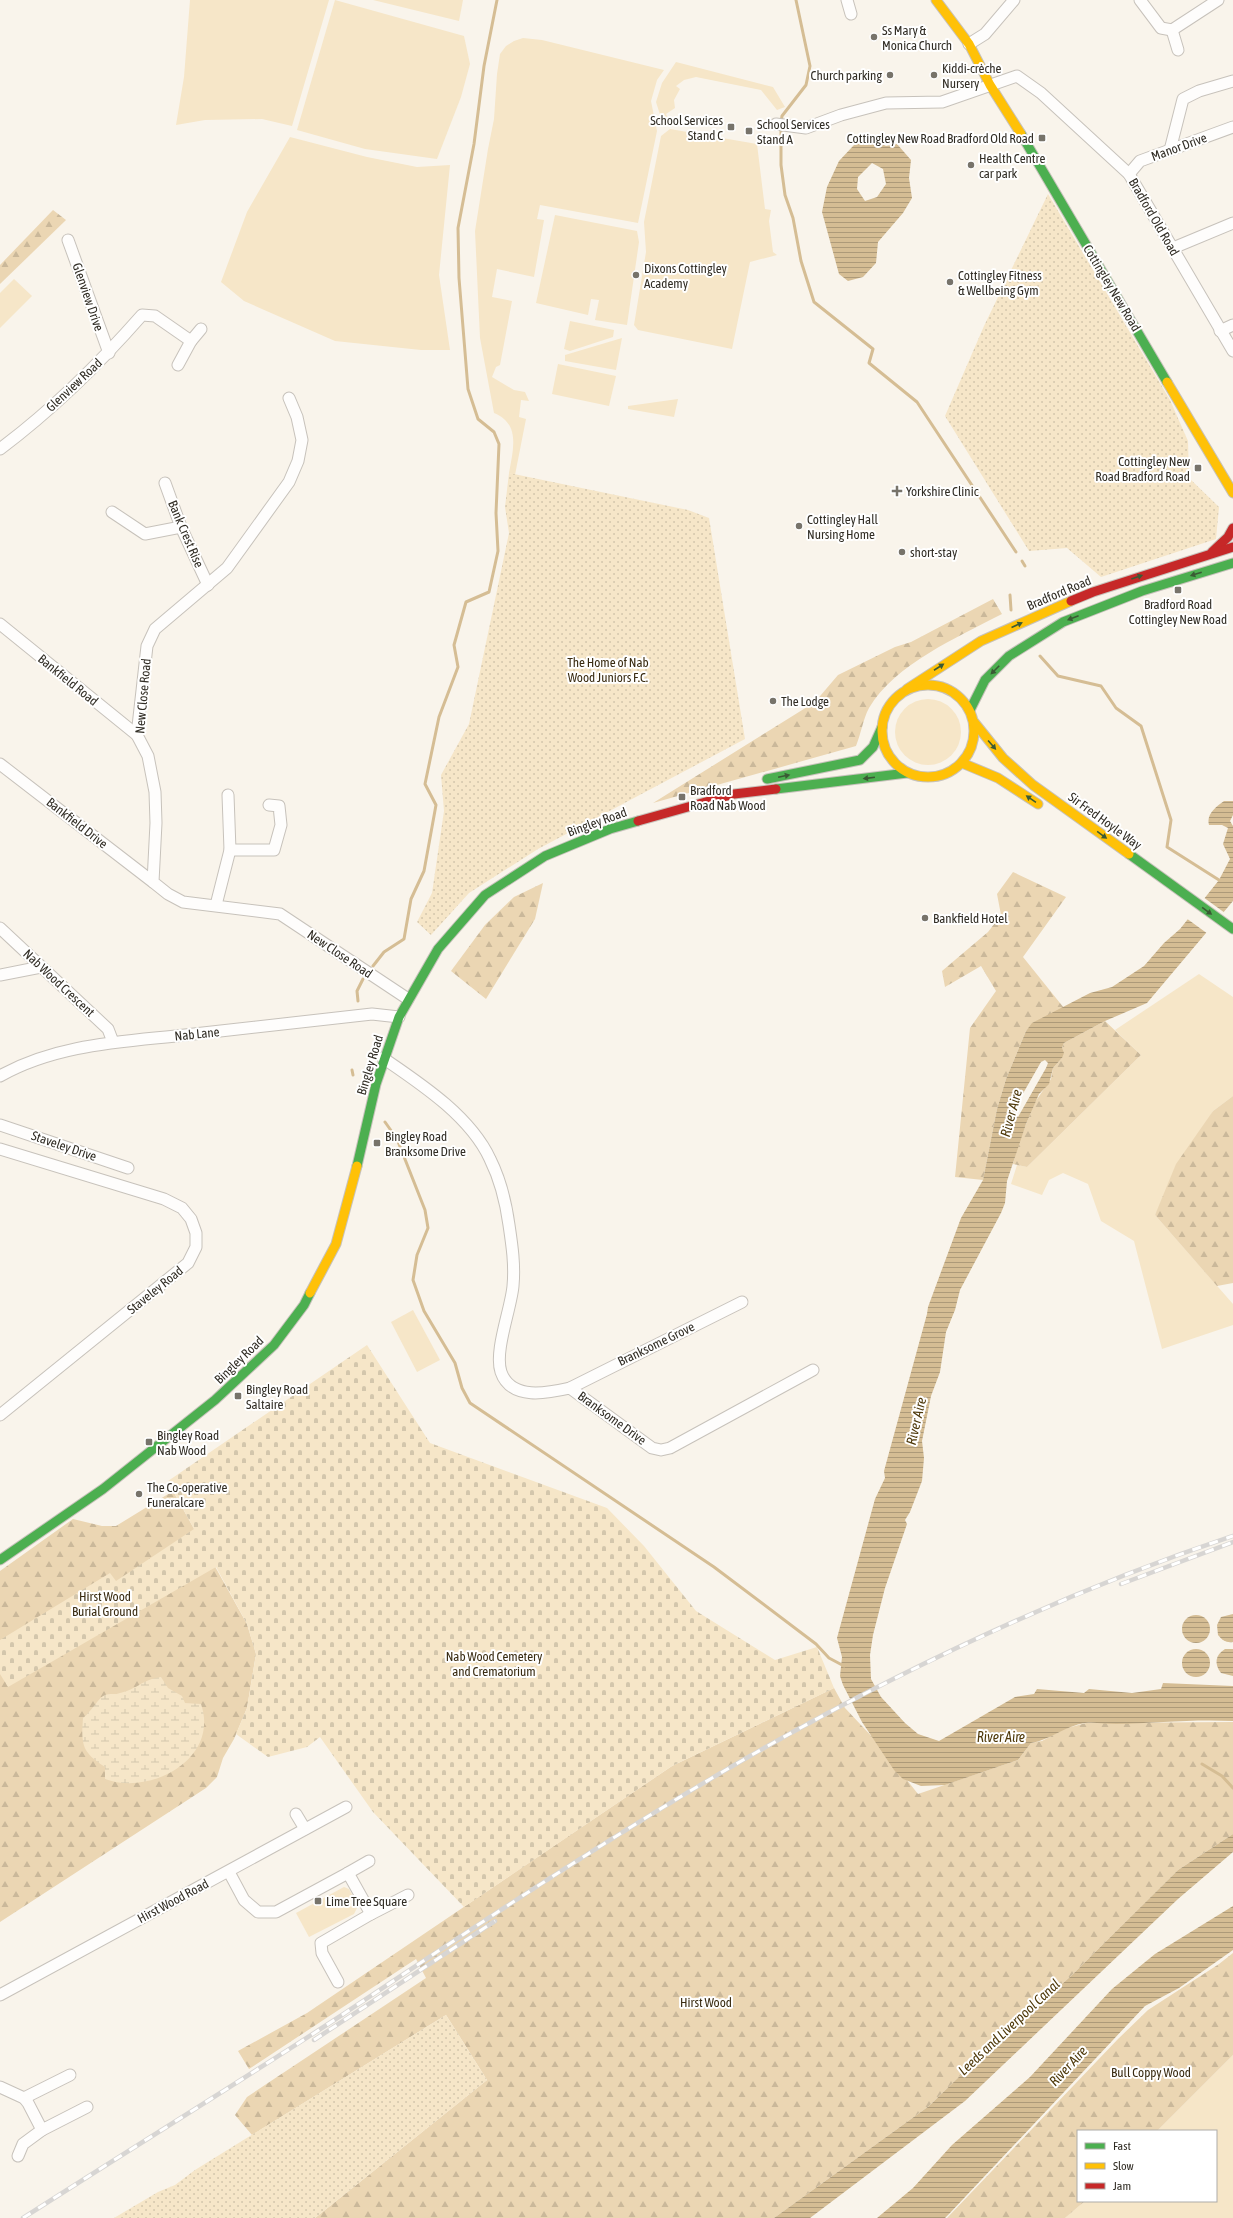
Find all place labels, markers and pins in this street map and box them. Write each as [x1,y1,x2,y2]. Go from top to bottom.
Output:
place label: Ss Mary & Monica Church [882,23,952,53]
marker: Ss Mary & Monica Church [869,32,879,42]
place label: Kiddi-crèche Nursery [942,61,1002,91]
place label: Church parking [811,68,882,83]
marker: Church parking [885,70,895,80]
marker: Kiddi-crèche Nursery [929,70,939,80]
place label: School Services Stand C [650,113,723,143]
place label: School Services Stand A [757,117,830,147]
marker: School Services Stand C [726,122,736,132]
marker: School Services Stand A [744,126,754,136]
place label: Cottingley New Road Bradford Old Road [847,131,1034,146]
marker: Cottingley New Road Bradford Old Road [1037,133,1047,143]
place label: Health Centre car park [979,151,1045,181]
marker: Health Centre car park [966,160,976,170]
place label: Dixons Cottingley Academy [644,261,728,291]
place label: Cottingley Fitness & Wellbeing Gym [958,268,1042,298]
marker: Dixons Cottingley Academy [631,270,641,280]
marker: Cottingley Fitness & Wellbeing Gym [945,277,955,287]
place label: Cottingley New Road Bradford Road [1095,454,1190,484]
marker: Cottingley New Road Bradford Road [1193,463,1203,473]
place label: Yorkshire Clinic [906,484,979,499]
marker: Yorkshire Clinic [891,485,903,497]
place label: Cottingley Hall Nursing Home [807,512,879,542]
marker: Cottingley Hall Nursing Home [794,521,804,531]
place label: short-stay [910,545,958,560]
marker: short-stay [897,547,907,557]
marker: Bradford Road Cottingley New Road [1173,585,1183,595]
place label: Bradford Road Cottingley New Road [1129,597,1227,627]
place label: The Lodge [781,694,829,709]
marker: The Lodge [768,696,778,706]
place label: Bradford Road Nab Wood [690,783,766,813]
marker: Bradford Road Nab Wood [677,792,687,802]
place label: Bankfield Hotel [933,911,1008,926]
marker: Bankfield Hotel [920,913,930,923]
place label: Bingley Road Branksome Drive [385,1129,466,1159]
marker: Bingley Road Branksome Drive [372,1138,382,1148]
place label: Bingley Road Saltaire [246,1382,308,1412]
marker: Bingley Road Saltaire [233,1391,243,1401]
place label: Bingley Road Nab Wood [157,1428,219,1458]
marker: Bingley Road Nab Wood [144,1437,154,1447]
place label: The Co-operative Funeralcare [147,1480,227,1510]
marker: The Co-operative Funeralcare [134,1489,144,1499]
place label: Lime Tree Square [326,1894,407,1909]
marker: Lime Tree Square [313,1896,323,1906]

